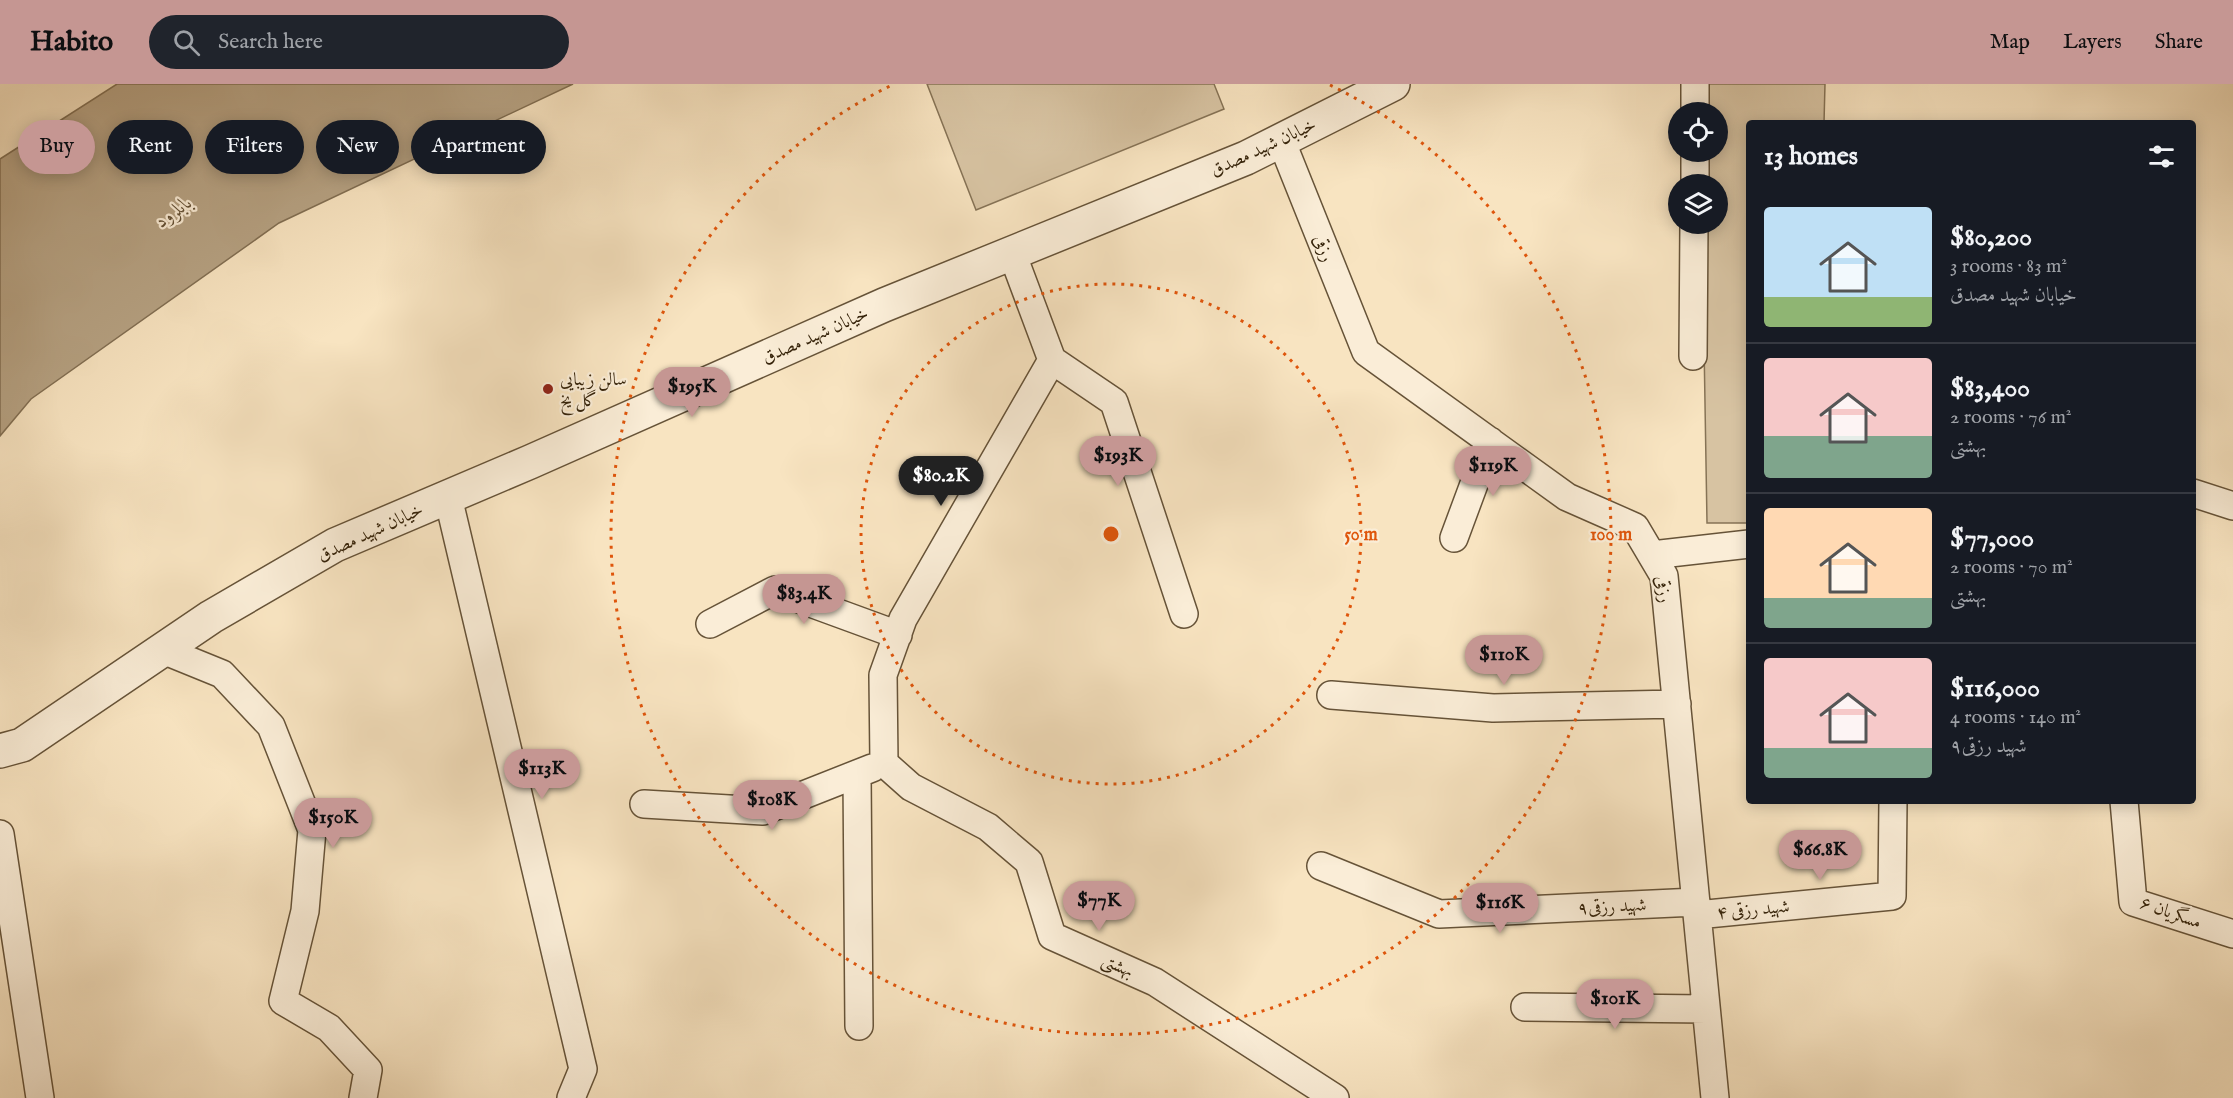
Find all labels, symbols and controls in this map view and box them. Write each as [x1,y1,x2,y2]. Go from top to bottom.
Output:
search box [149,15,569,69]
text: Habito [30,25,113,60]
icon: search [170,26,203,59]
text: Search here [218,28,323,56]
text: Map [1990,29,2030,56]
text: Layers [2063,29,2122,56]
text: Share [2155,29,2203,56]
map controls [1668,102,1728,234]
button: locate [1668,102,1728,162]
street label: خیابان شهید مصدق [1207,114,1320,183]
chip: Buy [18,120,95,174]
chip: Rent [107,120,193,174]
chip: Filters [205,120,304,174]
chip: New [316,120,399,174]
chip: Apartment [411,120,546,174]
text: 13 homes [1764,140,1858,173]
icon: filters [2145,140,2178,173]
button: layers [1668,174,1728,234]
water label: بابلرود [150,190,198,234]
text: $80,200 [1950,221,2032,254]
icon: home [1812,231,1884,303]
street label: رزقی [1307,232,1338,265]
text: 3 rooms · 83 m² [1950,254,2067,279]
text: خیابان شهید مصدق [1950,283,2077,308]
street label: خیابان شهید مصدق [759,303,872,370]
pin: $195K [650,367,734,418]
place label: سالن زیبایی گل یخ [560,369,627,416]
text: $83,400 [1950,372,2030,405]
text: $195K [668,374,716,399]
marker: سالن زیبایی گل یخ [541,382,555,396]
icon: home [1812,382,1884,454]
text: 2 rooms · 76 m² [1950,405,2071,430]
text: بهشتی [1950,434,1987,459]
pin: $193K [1076,436,1160,487]
text: $193K [1093,443,1143,468]
pin: $119K [1451,446,1535,497]
text: $119K [1468,453,1518,478]
pin: $80.2K [892,456,990,507]
text: $80.2K [913,463,969,488]
street label: خیابان شهید مصدق [314,499,427,568]
text: $77,000 [1950,522,2034,555]
centre of rings [1101,524,1121,544]
text: 50 m [1344,524,1378,547]
text: 100 m [1590,524,1632,547]
icon: home [1812,532,1884,604]
text: 2 rooms · 70 m² [1950,555,2073,580]
pin: $83.4K [755,574,853,625]
street label: رزقی [1649,574,1676,605]
text: $83.4K [776,581,832,606]
text: بهشتی [1950,584,1987,609]
pin: $110K [1462,635,1546,686]
text: $110K [1479,642,1529,667]
text: $116,000 [1950,672,2040,705]
icon: home [1812,682,1884,754]
text: 4 rooms · 140 m² [1950,705,2081,730]
text: شهید رزقی۹ [1950,734,2027,759]
pin: $113K [500,749,584,800]
text: $113K [518,756,566,781]
pin: $108K [730,780,814,831]
text: $108K [747,787,797,812]
pin: $150K [291,798,375,849]
text: $150K [308,805,358,830]
pin: $66.8K [1771,830,1869,881]
text: $66.8K [1793,837,1847,862]
pin: $77K [1063,881,1135,932]
pin: $116K [1458,883,1542,934]
text: $77K [1077,888,1121,913]
text: $116K [1476,890,1524,915]
street label: مسگریان ۶ [2137,891,2205,935]
street label: شهید رزقی۹ [1577,894,1647,921]
street label: شهید رزقی ۴ [1716,896,1790,925]
street label: بهشتی [1098,949,1137,984]
pin: $101K [1573,979,1657,1030]
text: $101K [1590,986,1640,1011]

